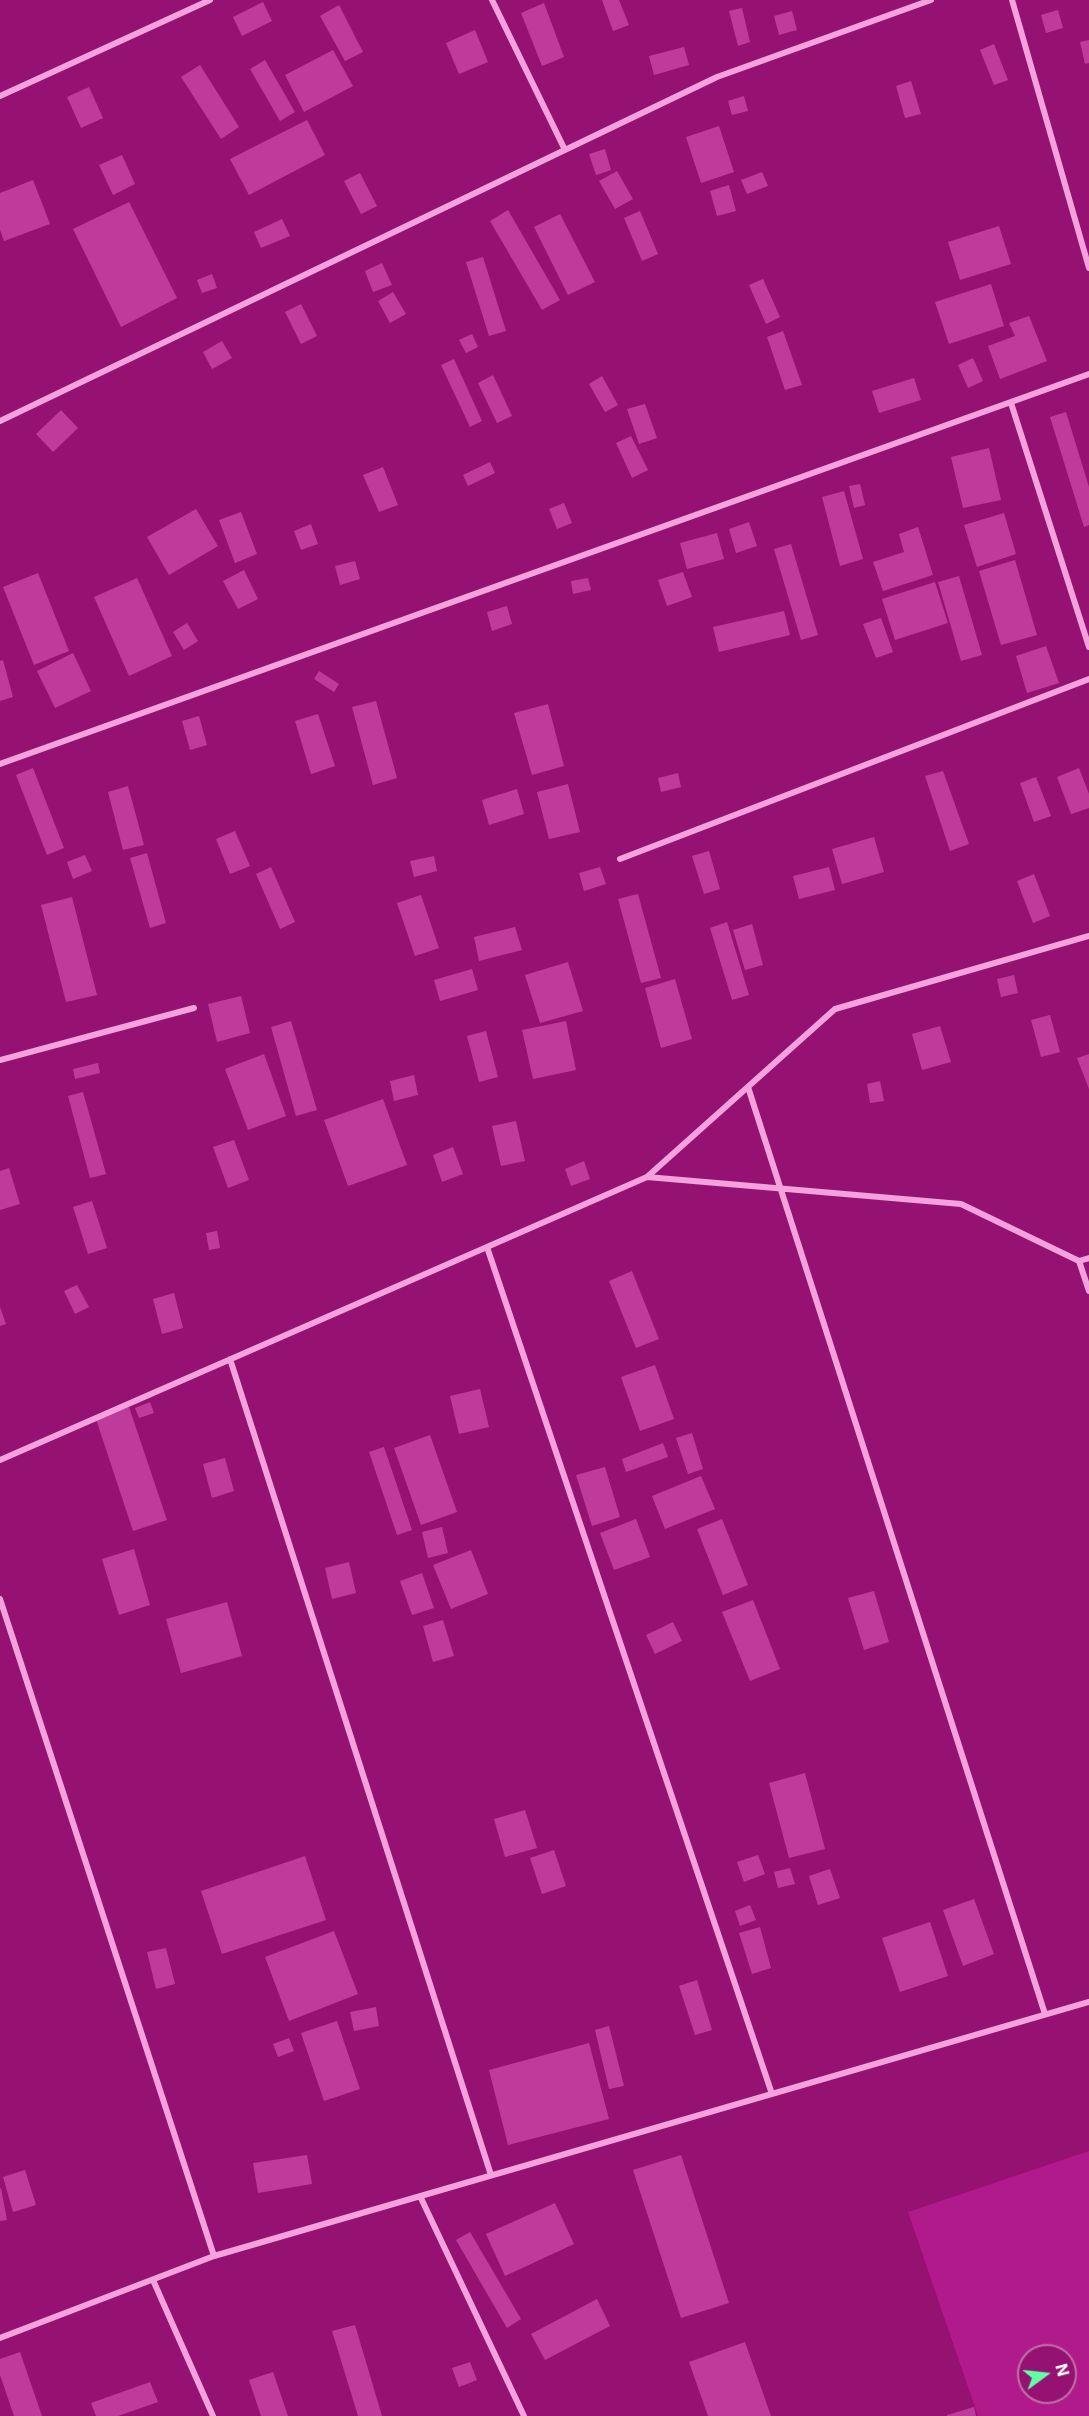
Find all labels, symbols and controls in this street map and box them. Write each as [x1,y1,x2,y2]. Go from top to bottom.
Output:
north arrow [1017,2344,1077,2404]
text: N [1051,2361,1074,2378]

